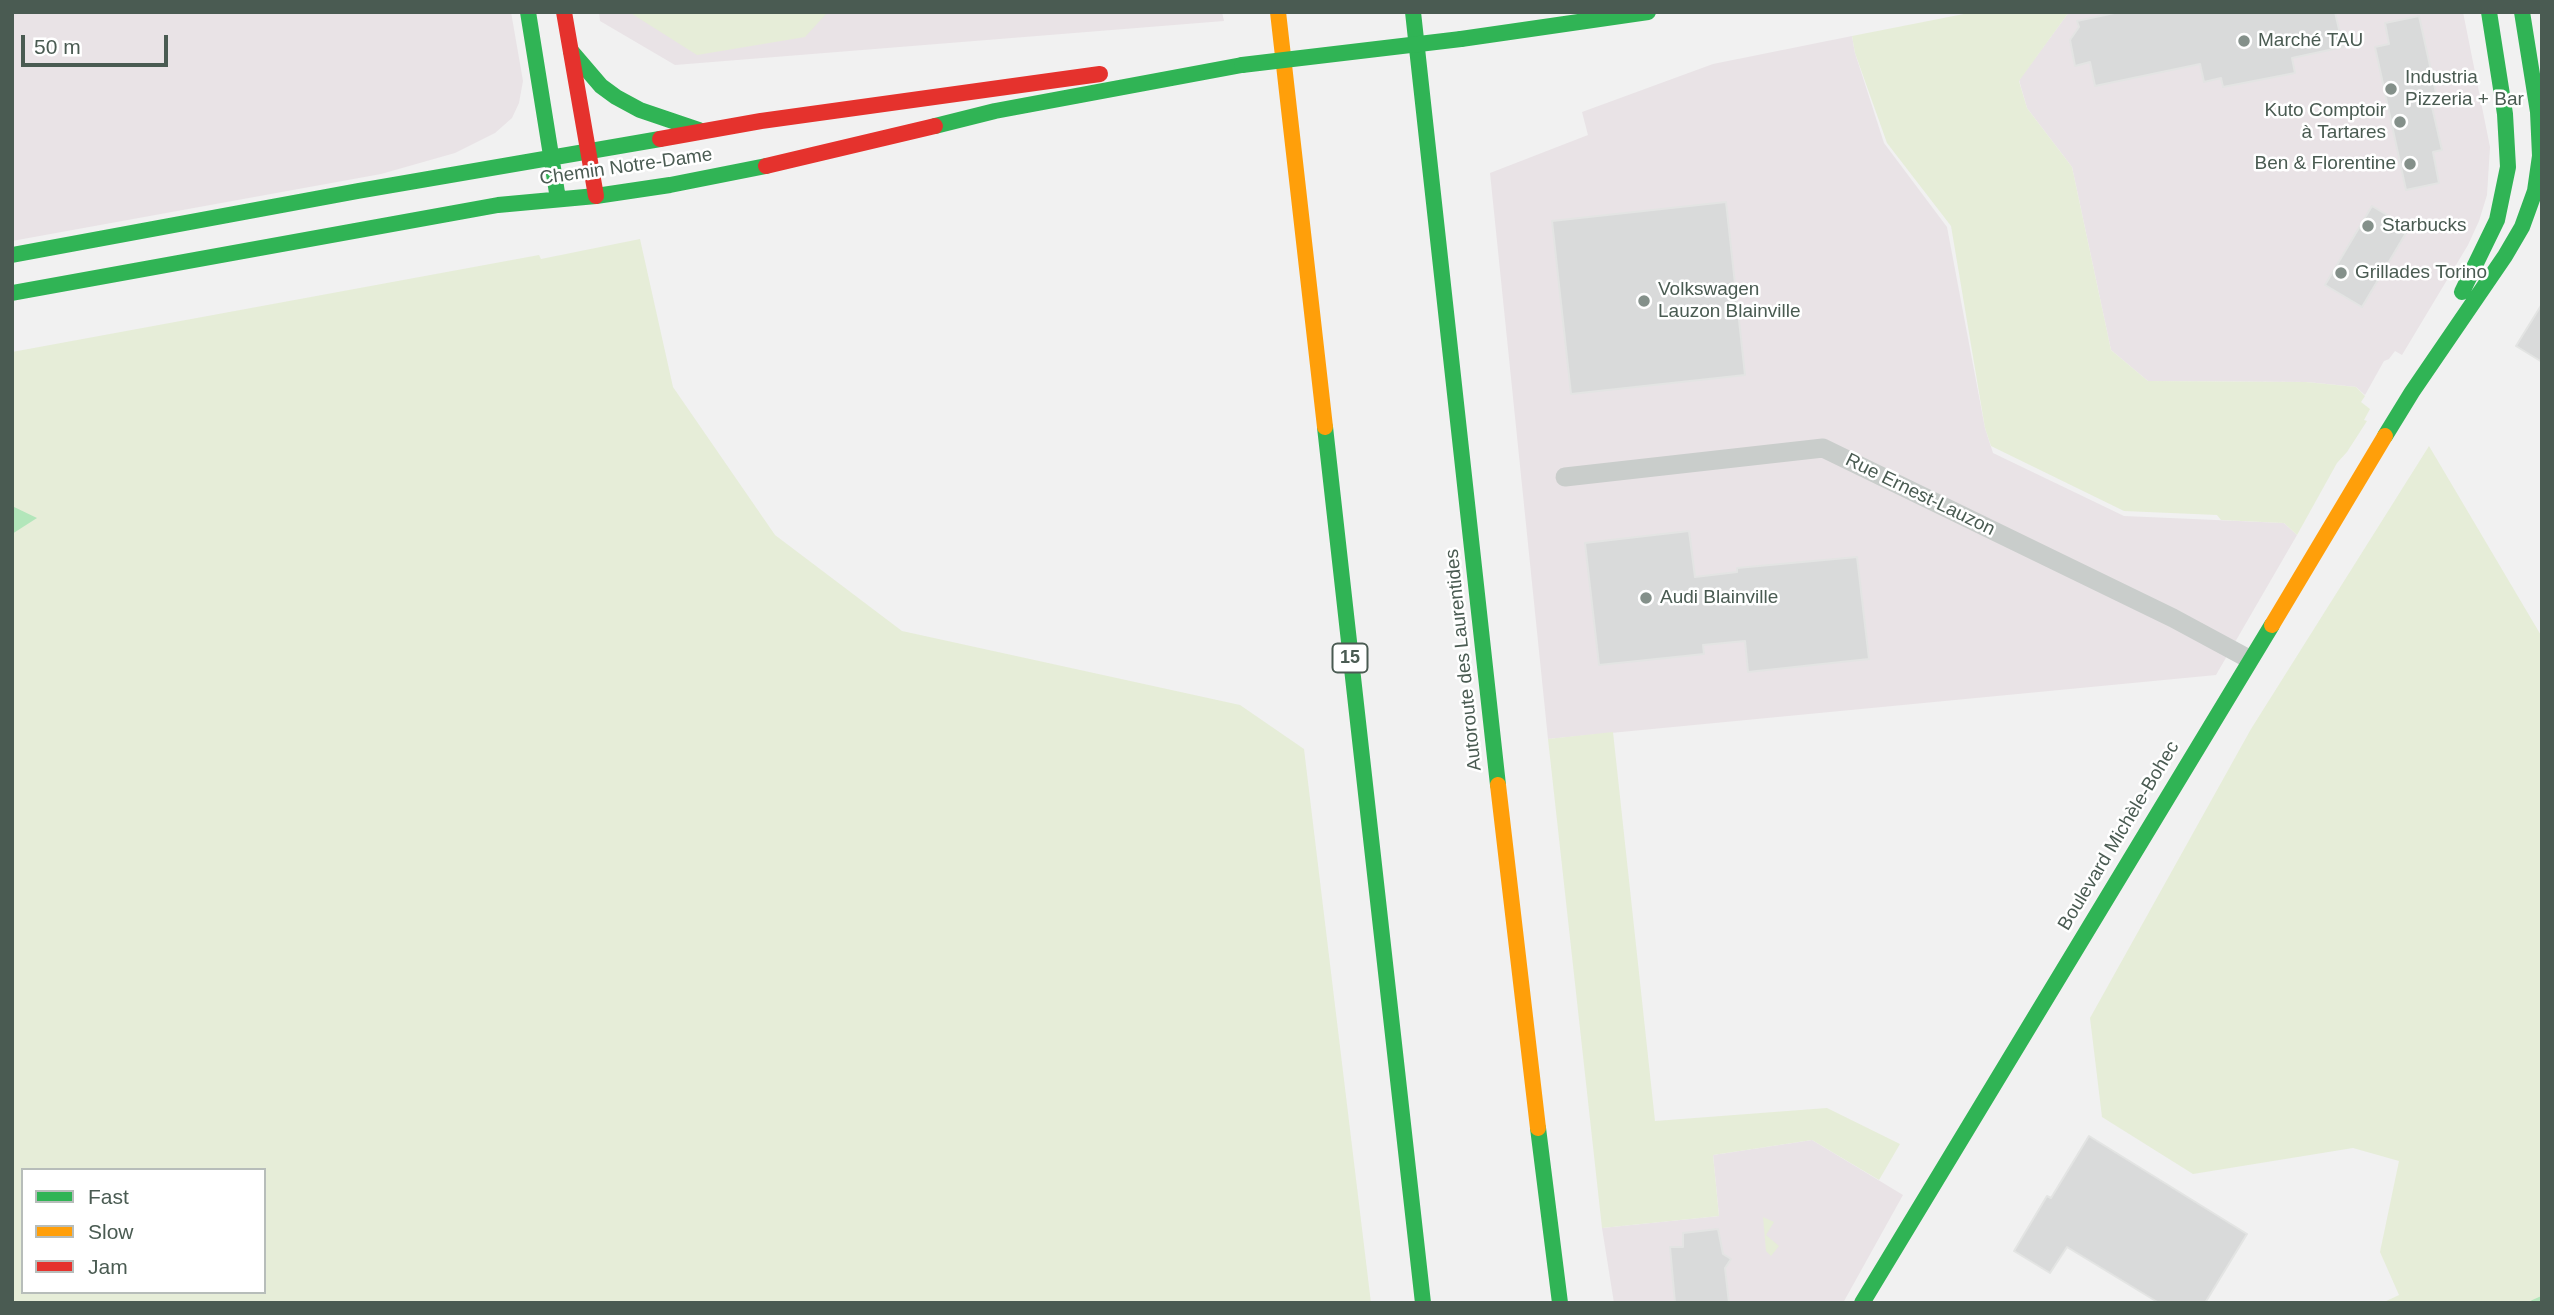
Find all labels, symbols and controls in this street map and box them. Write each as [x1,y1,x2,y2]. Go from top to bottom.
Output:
scale bar [24,21,172,65]
place label: Marché TAU [2258,30,2363,52]
marker: Marché TAU [2236,33,2252,49]
text: 50 m [34,35,81,58]
place label: Industria Pizzeria + Bar [2405,67,2524,111]
marker: Industria Pizzeria + Bar [2383,81,2399,97]
place label: Kuto Comptoir à Tartares [2265,100,2386,144]
marker: Kuto Comptoir à Tartares [2392,114,2408,130]
street label: Chemin Notre-Dame [538,144,714,190]
place label: Ben & Florentine [2254,153,2396,175]
marker: Ben & Florentine [2402,156,2418,172]
place label: Starbucks [2382,215,2466,237]
marker: Starbucks [2360,218,2376,234]
place label: Grillades Torino [2355,262,2487,284]
marker: Grillades Torino [2333,265,2349,281]
place label: Volkswagen Lauzon Blainville [1658,279,1801,323]
marker: Volkswagen Lauzon Blainville [1636,293,1652,309]
street label: Rue Ernest-Lauzon [1841,449,1999,541]
street label: Autoroute des Laurentides [1441,548,1487,772]
place label: Audi Blainville [1660,587,1778,609]
marker: Audi Blainville [1638,590,1654,606]
road number: 15 [1332,644,1368,672]
street label: Boulevard Michèle-Bohec [2053,737,2185,935]
legend [21,1168,266,1294]
text: Fast [88,1185,129,1208]
text: Slow [88,1220,134,1243]
text: Jam [88,1255,128,1278]

